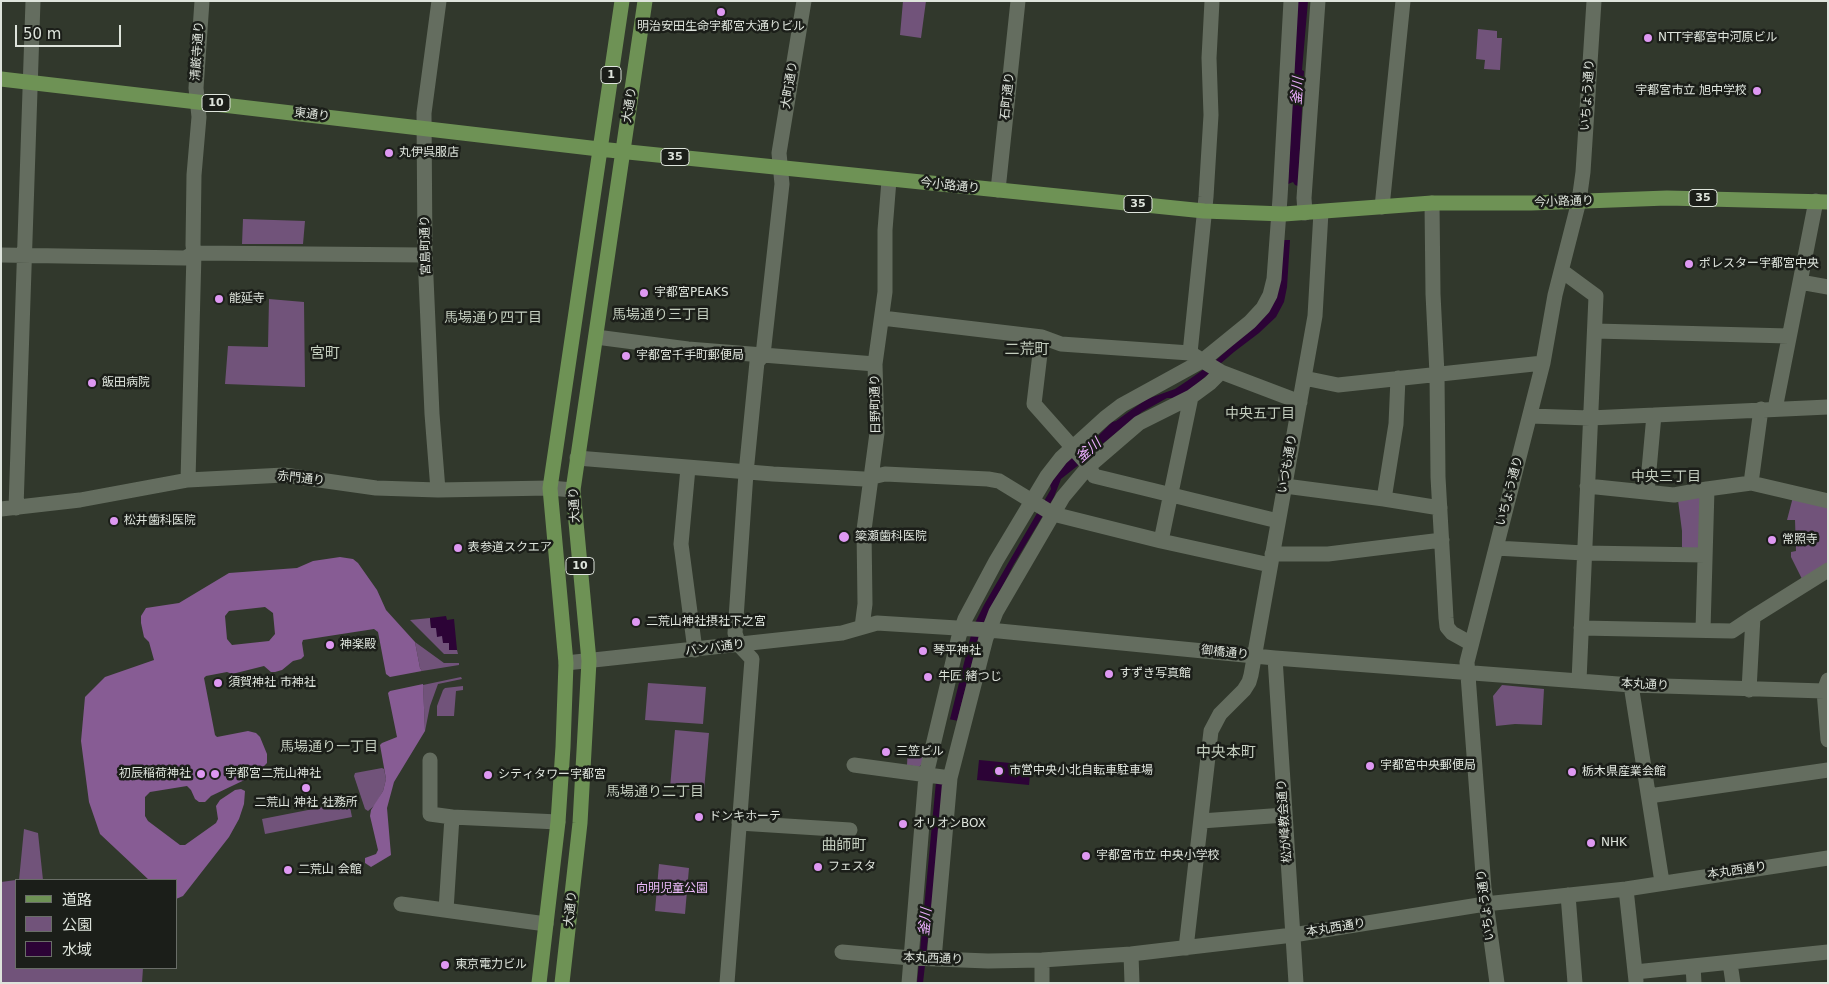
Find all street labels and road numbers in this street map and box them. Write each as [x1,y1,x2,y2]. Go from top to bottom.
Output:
street label: 清厳寺通り [189,21,207,81]
street label: いちょう通り [1578,59,1598,131]
street label: 大町通り [779,60,801,110]
road number: 1 [601,66,621,84]
street label: 石町通り [998,71,1018,121]
street label: 大通り [620,86,640,124]
road number: 10 [202,95,230,112]
street label: 東通り [293,106,331,124]
road number: 35 [661,148,689,166]
street label: 今小路通り [919,176,981,196]
road number: 35 [1689,190,1717,207]
street label: 今小路通り [1534,194,1594,210]
road number: 35 [1124,195,1152,212]
street label: 宮島町通り [418,215,434,275]
street label: 日野町通り [868,374,884,434]
street label: いづも通り [1276,433,1300,495]
street label: いちょう通り [1494,454,1526,528]
street label: 赤門通り [276,469,326,489]
street label: 大通り [567,487,583,523]
road number: 10 [566,558,594,574]
street label: バンバ通り [684,637,746,659]
street label: 御橋通り [1200,643,1250,663]
street label: 本丸通り [1621,677,1669,693]
street label: 松が峰教会通り [1275,779,1295,863]
street label: 本丸西通り [1706,860,1768,882]
street label: いちょう通り [1474,868,1498,942]
street label: 大通り [562,890,580,928]
street label: 本丸西通り [1305,916,1367,940]
street label: 本丸西通り [903,951,963,967]

